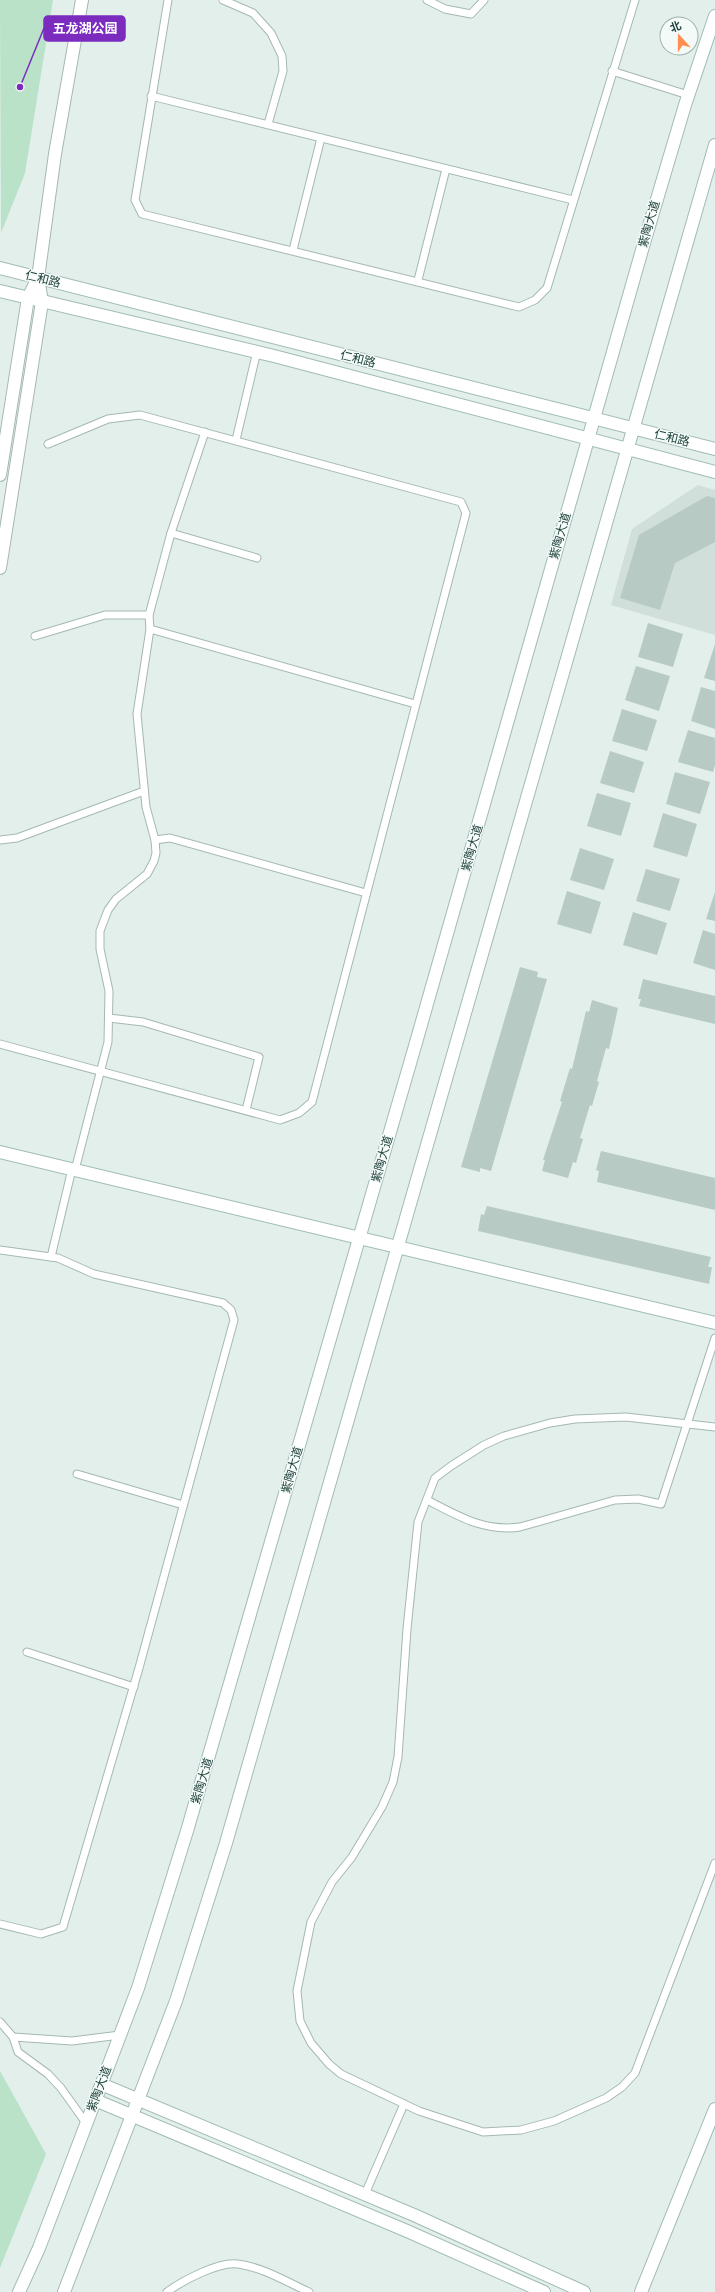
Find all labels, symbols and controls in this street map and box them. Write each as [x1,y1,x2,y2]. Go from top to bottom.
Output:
callout: 五龙湖公园 [44,16,125,41]
north arrow [659,16,699,56]
text: 北 [668,19,683,34]
text: 五龙湖公园 [52,21,118,36]
street label: 紫陶大道 [636,199,662,249]
street label: 仁和路 [24,268,62,290]
street label: 仁和路 [339,348,377,370]
street label: 仁和路 [653,427,691,449]
street label: 紫陶大道 [547,511,573,561]
street label: 紫陶大道 [459,823,485,873]
street label: 紫陶大道 [369,1134,395,1184]
street label: 紫陶大道 [279,1445,305,1495]
street label: 紫陶大道 [188,1756,216,1806]
street label: 紫陶大道 [84,2064,114,2114]

